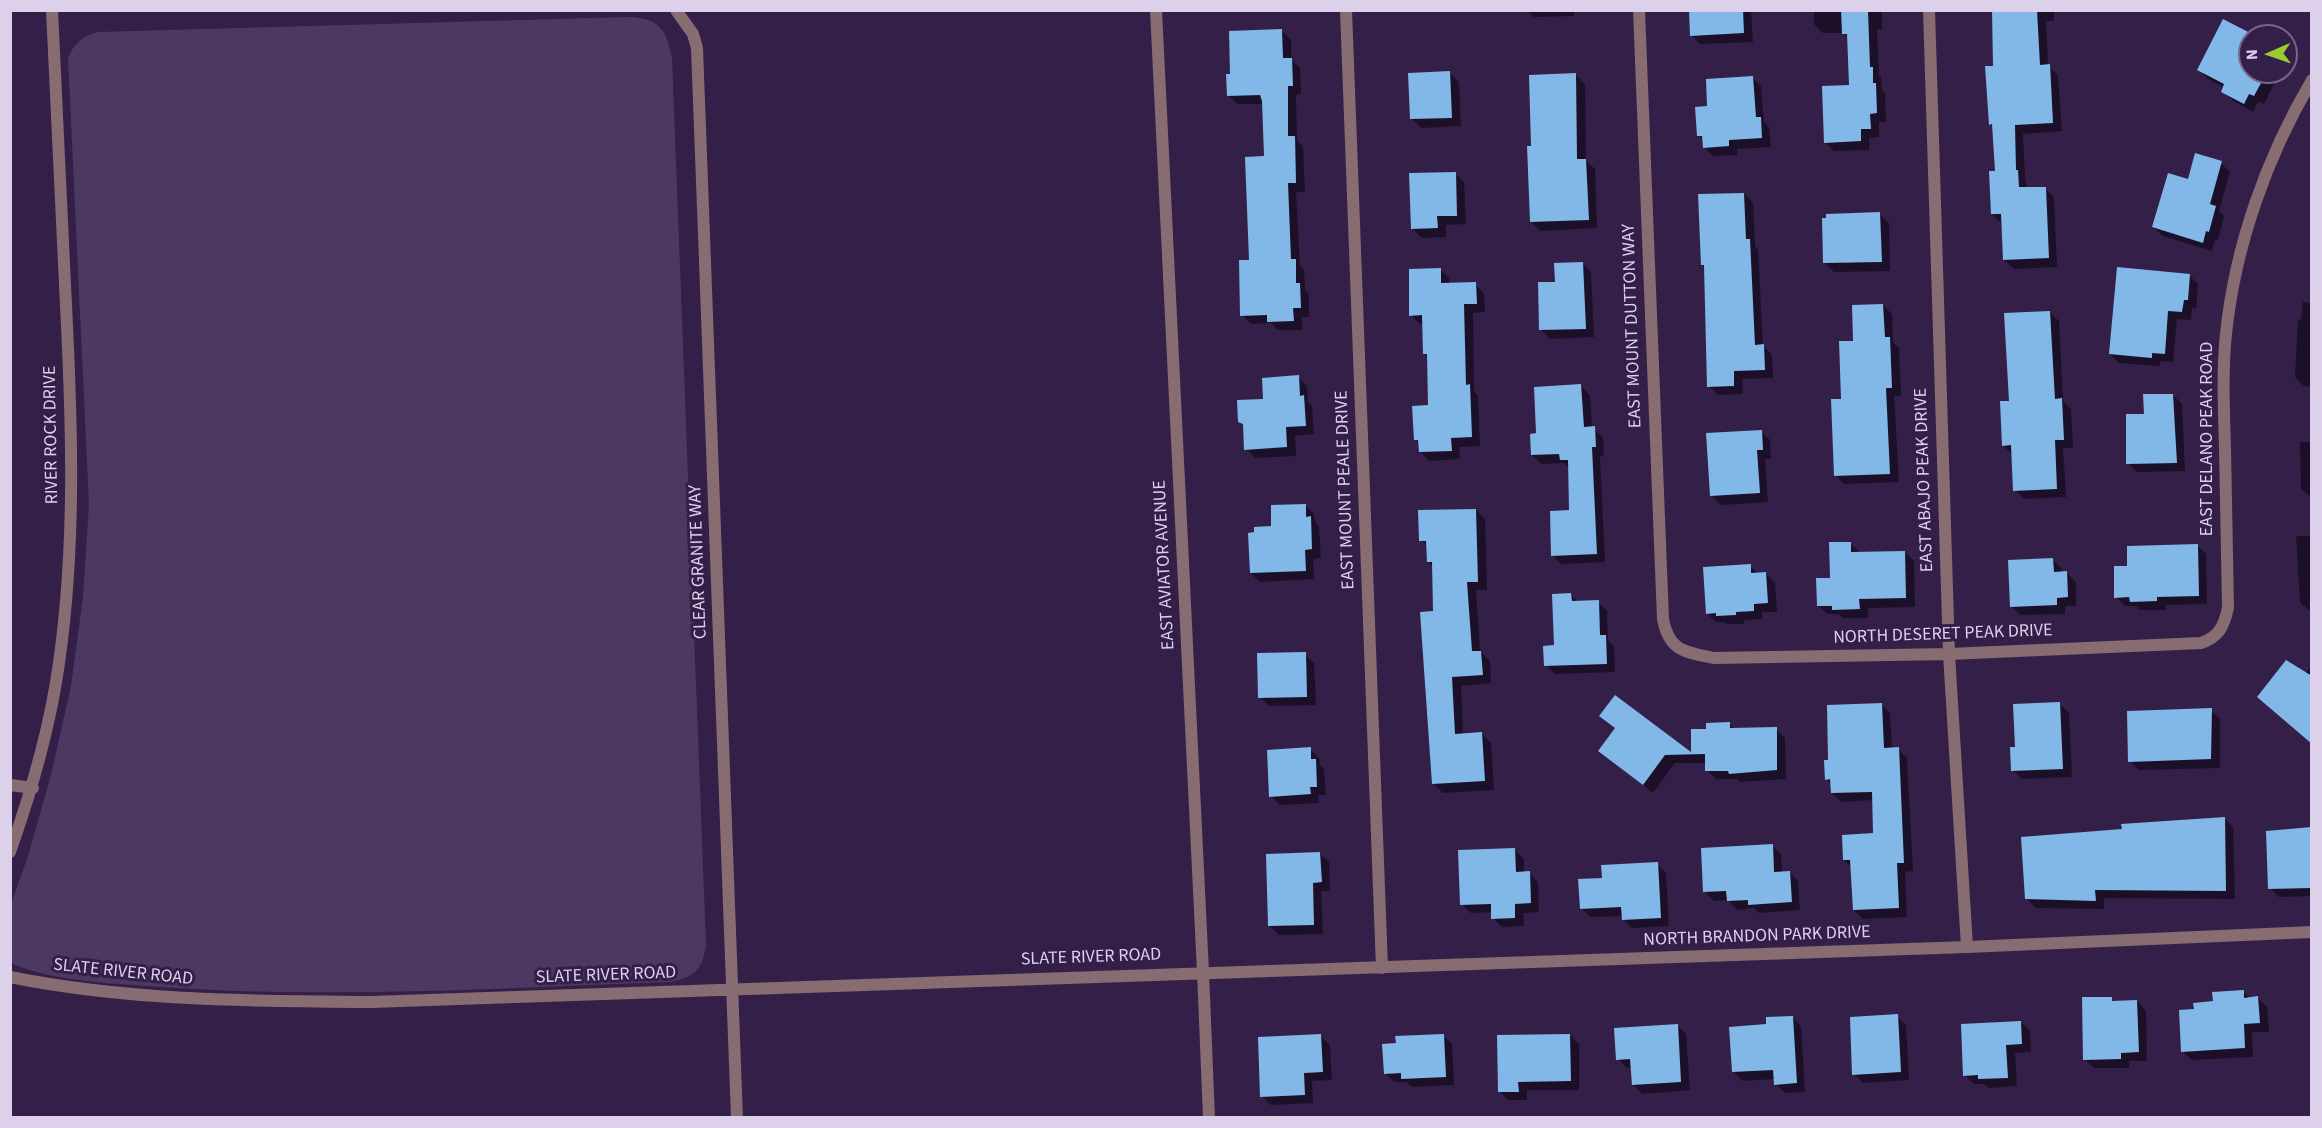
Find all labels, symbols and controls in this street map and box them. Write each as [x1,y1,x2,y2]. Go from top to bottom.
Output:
north arrow [2238,24,2298,84]
text: N [2241,49,2263,60]
street label: EAST MOUNT DUTTON WAY [1619,224,1647,428]
street label: EAST DELANO PEAK ROAD [2197,342,2219,536]
street label: RIVER ROCK DRIVE [40,365,64,505]
street label: EAST ABAJO PEAK DRIVE [1911,388,1939,572]
street label: EAST MOUNT PEALE DRIVE [1332,390,1360,590]
street label: EAST AVIATOR AVENUE [1150,479,1180,651]
street label: CLEAR GRANITE WAY [686,484,712,640]
street label: NORTH DESERET PEAK DRIVE [1833,620,2053,650]
street label: NORTH BRANDON PARK DRIVE [1643,922,1871,952]
street label: SLATE RIVER ROAD [1020,945,1162,971]
street label: SLATE RIVER ROAD [52,955,194,991]
street label: SLATE RIVER ROAD [535,963,677,989]

